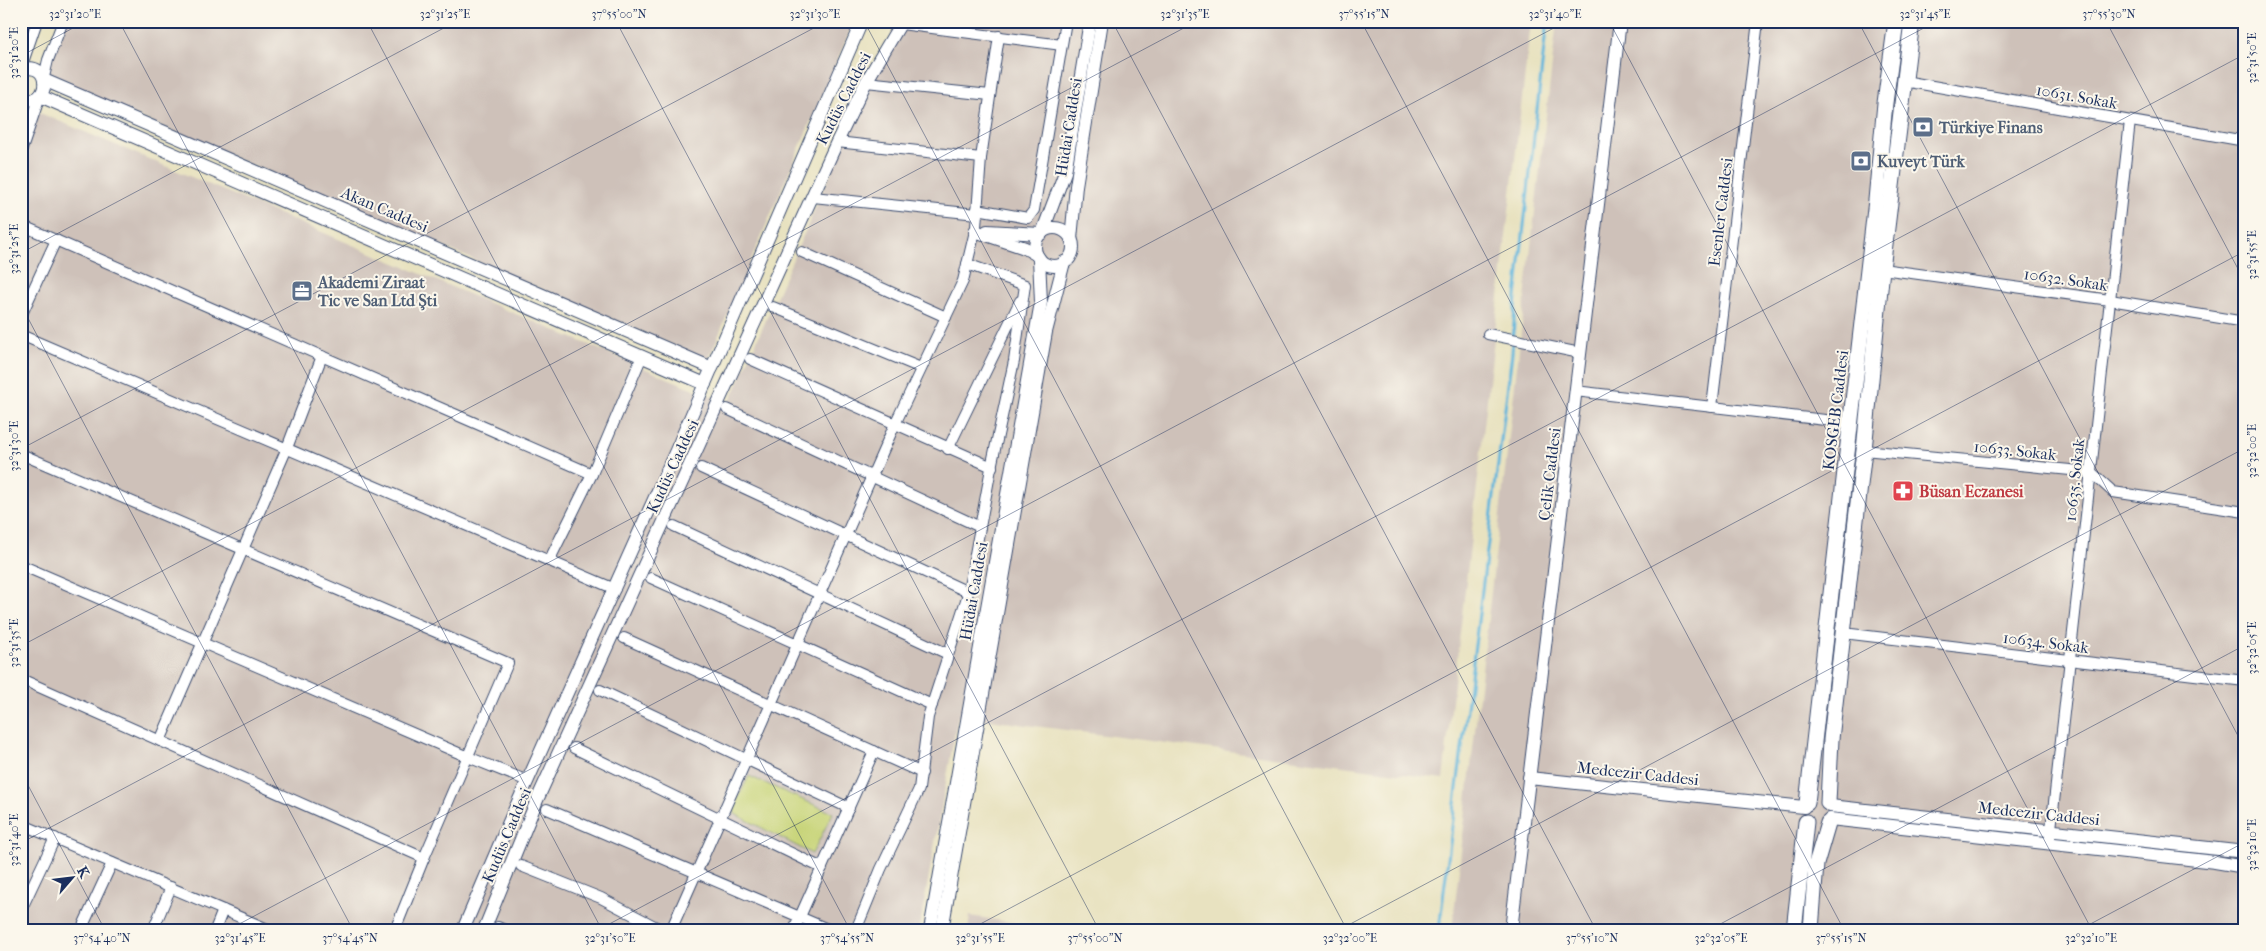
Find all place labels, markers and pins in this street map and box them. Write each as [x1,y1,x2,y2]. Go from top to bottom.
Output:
bank icon: Türkiye Finans [1911,115,1935,139]
place label: Türkiye Finans [1938,118,2043,138]
bank icon: Kuveyt Türk [1849,149,1873,173]
place label: Kuveyt Türk [1877,152,1965,172]
place label: Akademi Ziraat Tic ve San Ltd Şti [317,273,437,311]
office icon: Akademi Ziraat Tic ve San Ltd Şti [290,279,314,303]
pharmacy icon: Büsan Eczanesi [1891,479,1915,503]
place label: Büsan Eczanesi [1919,482,2024,501]

